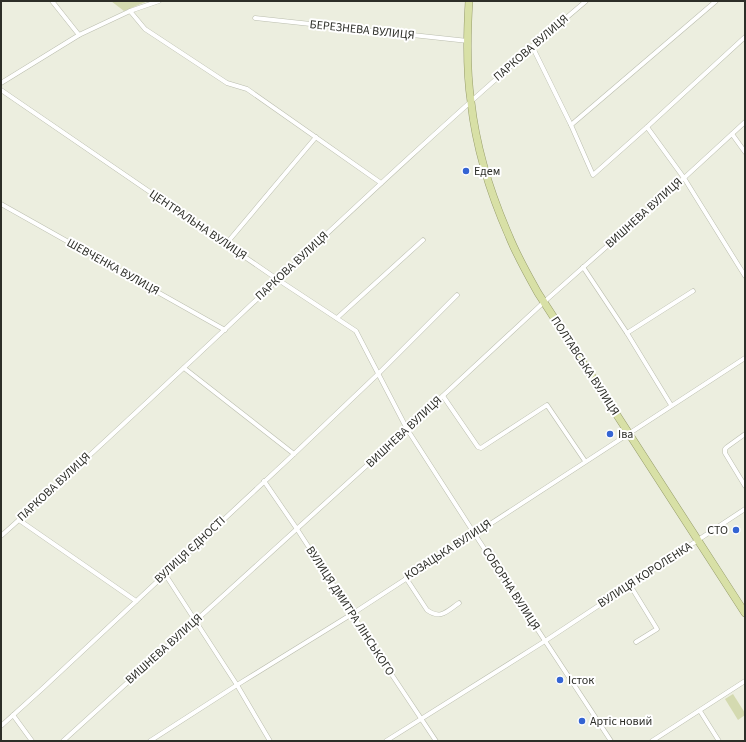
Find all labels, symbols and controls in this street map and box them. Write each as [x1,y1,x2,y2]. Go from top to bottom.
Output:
street label: ПАРКОВА ВУЛИЦЯ [490,11,572,85]
street label: БЕРЕЗНЕВА ВУЛИЦЯ [309,16,415,44]
place label: Едем [474,163,500,180]
marker: Едем [461,166,471,176]
street label: ВИШНЕВА ВУЛИЦЯ [602,174,686,252]
street label: ЦЕНТРАЛЬНА ВУЛИЦЯ [146,186,250,264]
street label: ПАРКОВА ВУЛИЦЯ [252,228,332,304]
street label: ШЕВЧЕНКА ВУЛИЦЯ [64,234,162,300]
street label: ПОЛТАВСЬКА ВУЛИЦЯ [547,313,623,419]
street label: ВИШНЕВА ВУЛИЦЯ [362,392,446,472]
place label: Іва [618,426,633,443]
marker: Іва [605,429,615,439]
street label: ПАРКОВА ВУЛИЦЯ [14,449,94,525]
street label: ВУЛИЦЯ ЄДНОСТІ [151,513,229,587]
street label: КОЗАЦЬКА ВУЛИЦЯ [401,515,495,585]
place label: СТО [707,522,728,539]
marker: СТО [731,525,741,535]
street label: ВУЛИЦЯ КОРОЛЕНКА [594,538,696,612]
street label: ВУЛИЦЯ ДМИТРА ЛІНСЬКОГО [302,543,398,679]
street label: СОБОРНА ВУЛИЦЯ [478,544,544,634]
street label: ВИШНЕВА ВУЛИЦЯ [122,610,206,688]
place label: Істок [568,672,594,689]
marker: Істок [555,675,565,685]
place label: Артіс новий [590,713,652,730]
marker: Артіс новий [577,716,587,726]

